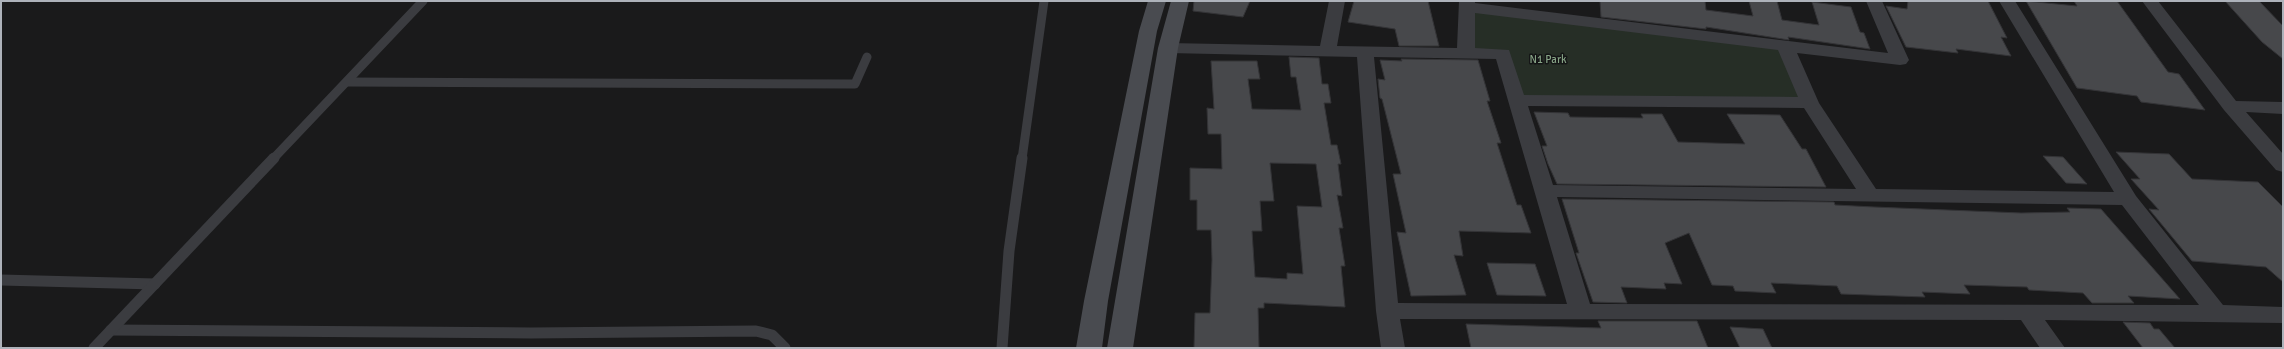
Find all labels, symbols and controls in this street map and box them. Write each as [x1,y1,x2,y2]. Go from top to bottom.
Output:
park label: N1 Park [1530,53,1567,66]

